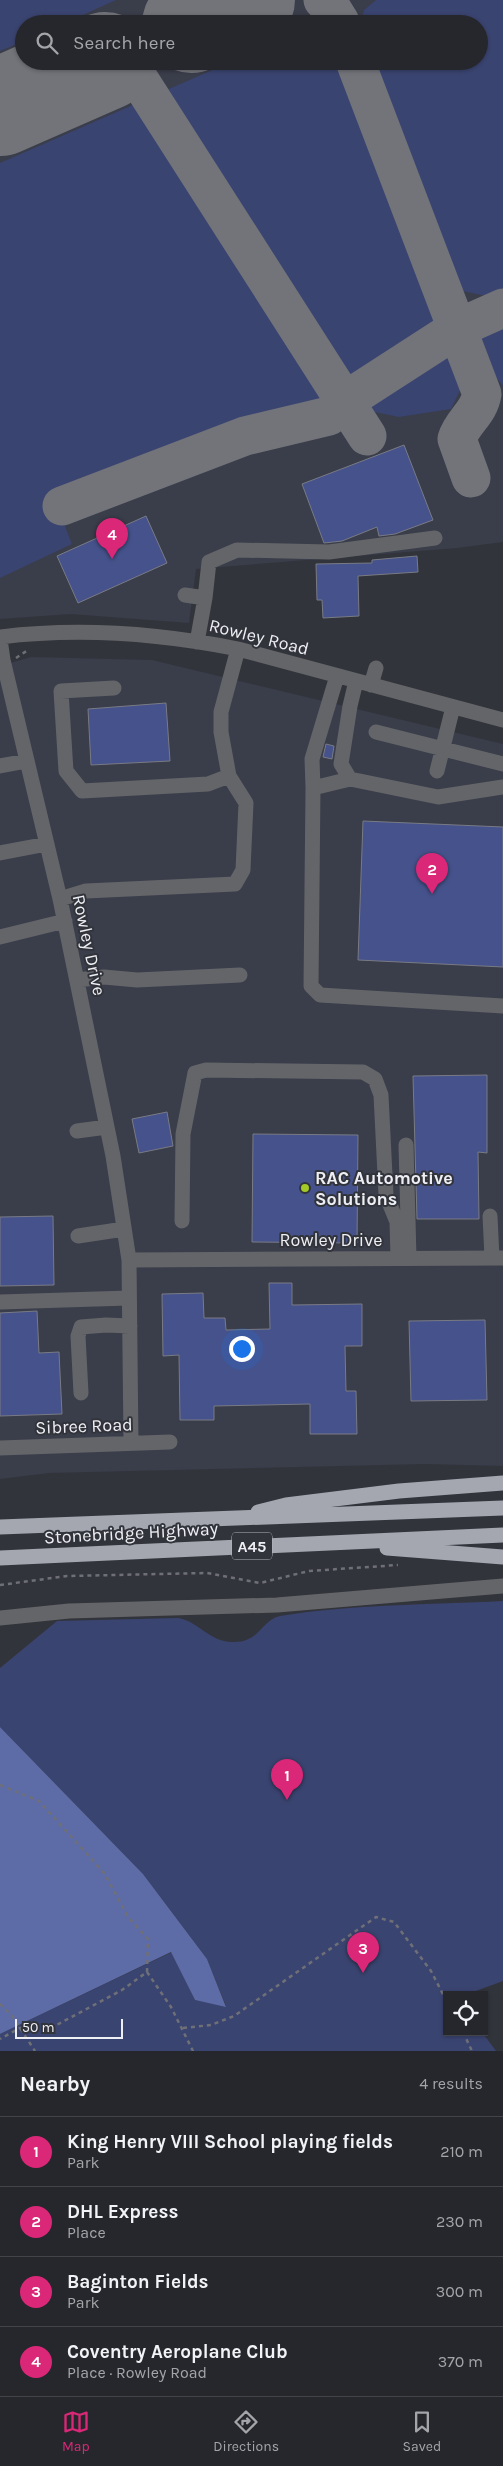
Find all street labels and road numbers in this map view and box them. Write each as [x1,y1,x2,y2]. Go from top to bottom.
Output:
street label: Rowley Road [207,614,311,660]
street label: Rowley Drive [68,892,110,998]
street label: Rowley Drive [280,1229,382,1251]
street label: Sibree Road [35,1413,133,1439]
street label: Stonebridge Highway [43,1517,219,1549]
road number: A45 [232,1532,272,1560]

